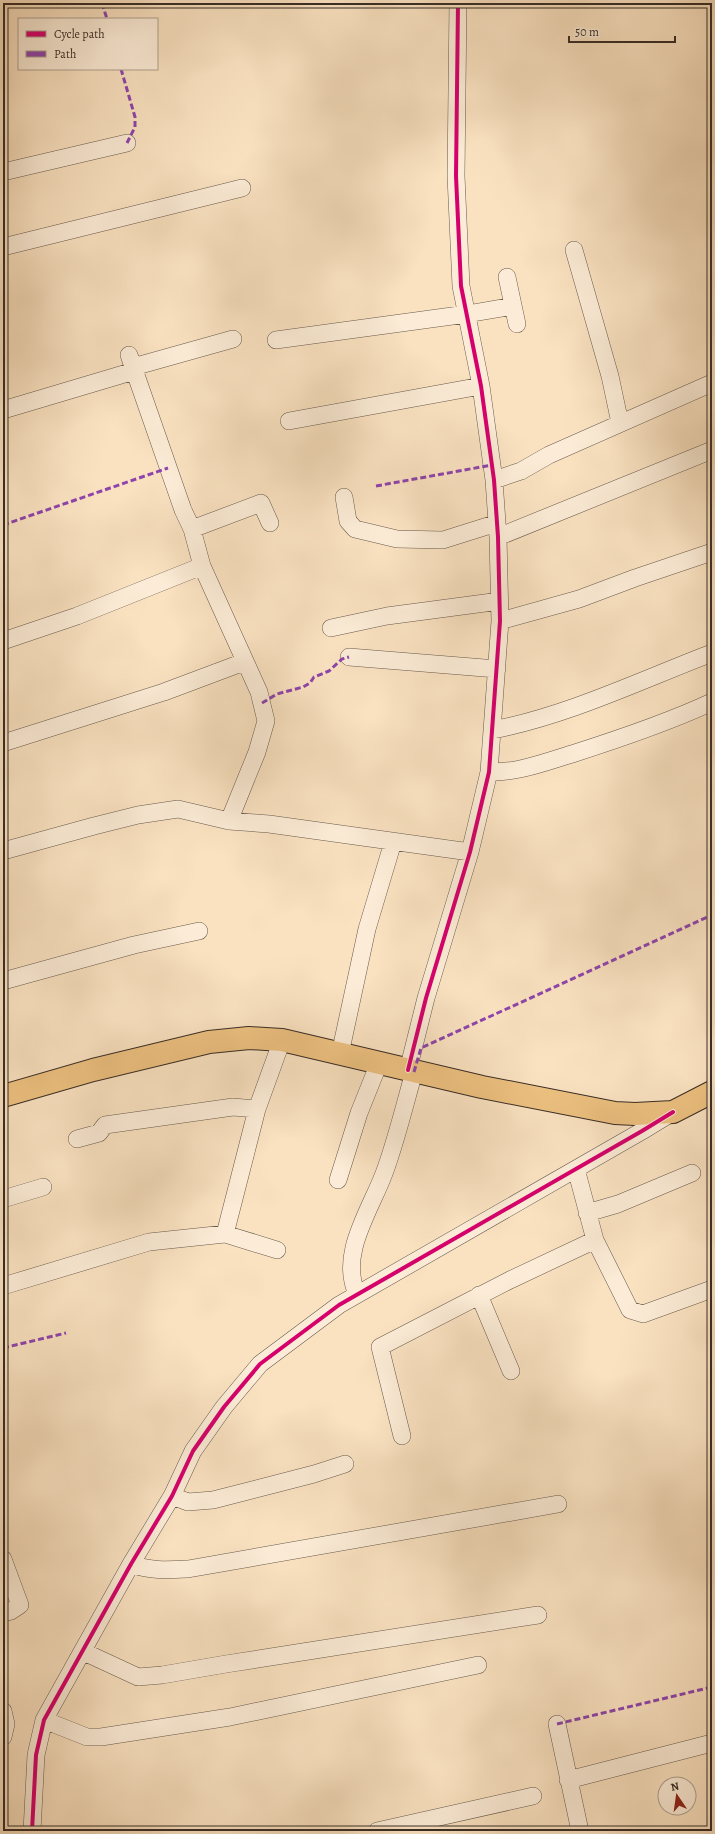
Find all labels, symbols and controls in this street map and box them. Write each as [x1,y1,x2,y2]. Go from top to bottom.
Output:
legend [18,18,158,70]
scale bar [569,18,675,44]
text: 50 m [575,24,599,40]
text: Cycle path [54,26,105,42]
text: Path [54,46,77,62]
north arrow [657,1776,697,1816]
text: N [669,1779,680,1795]

